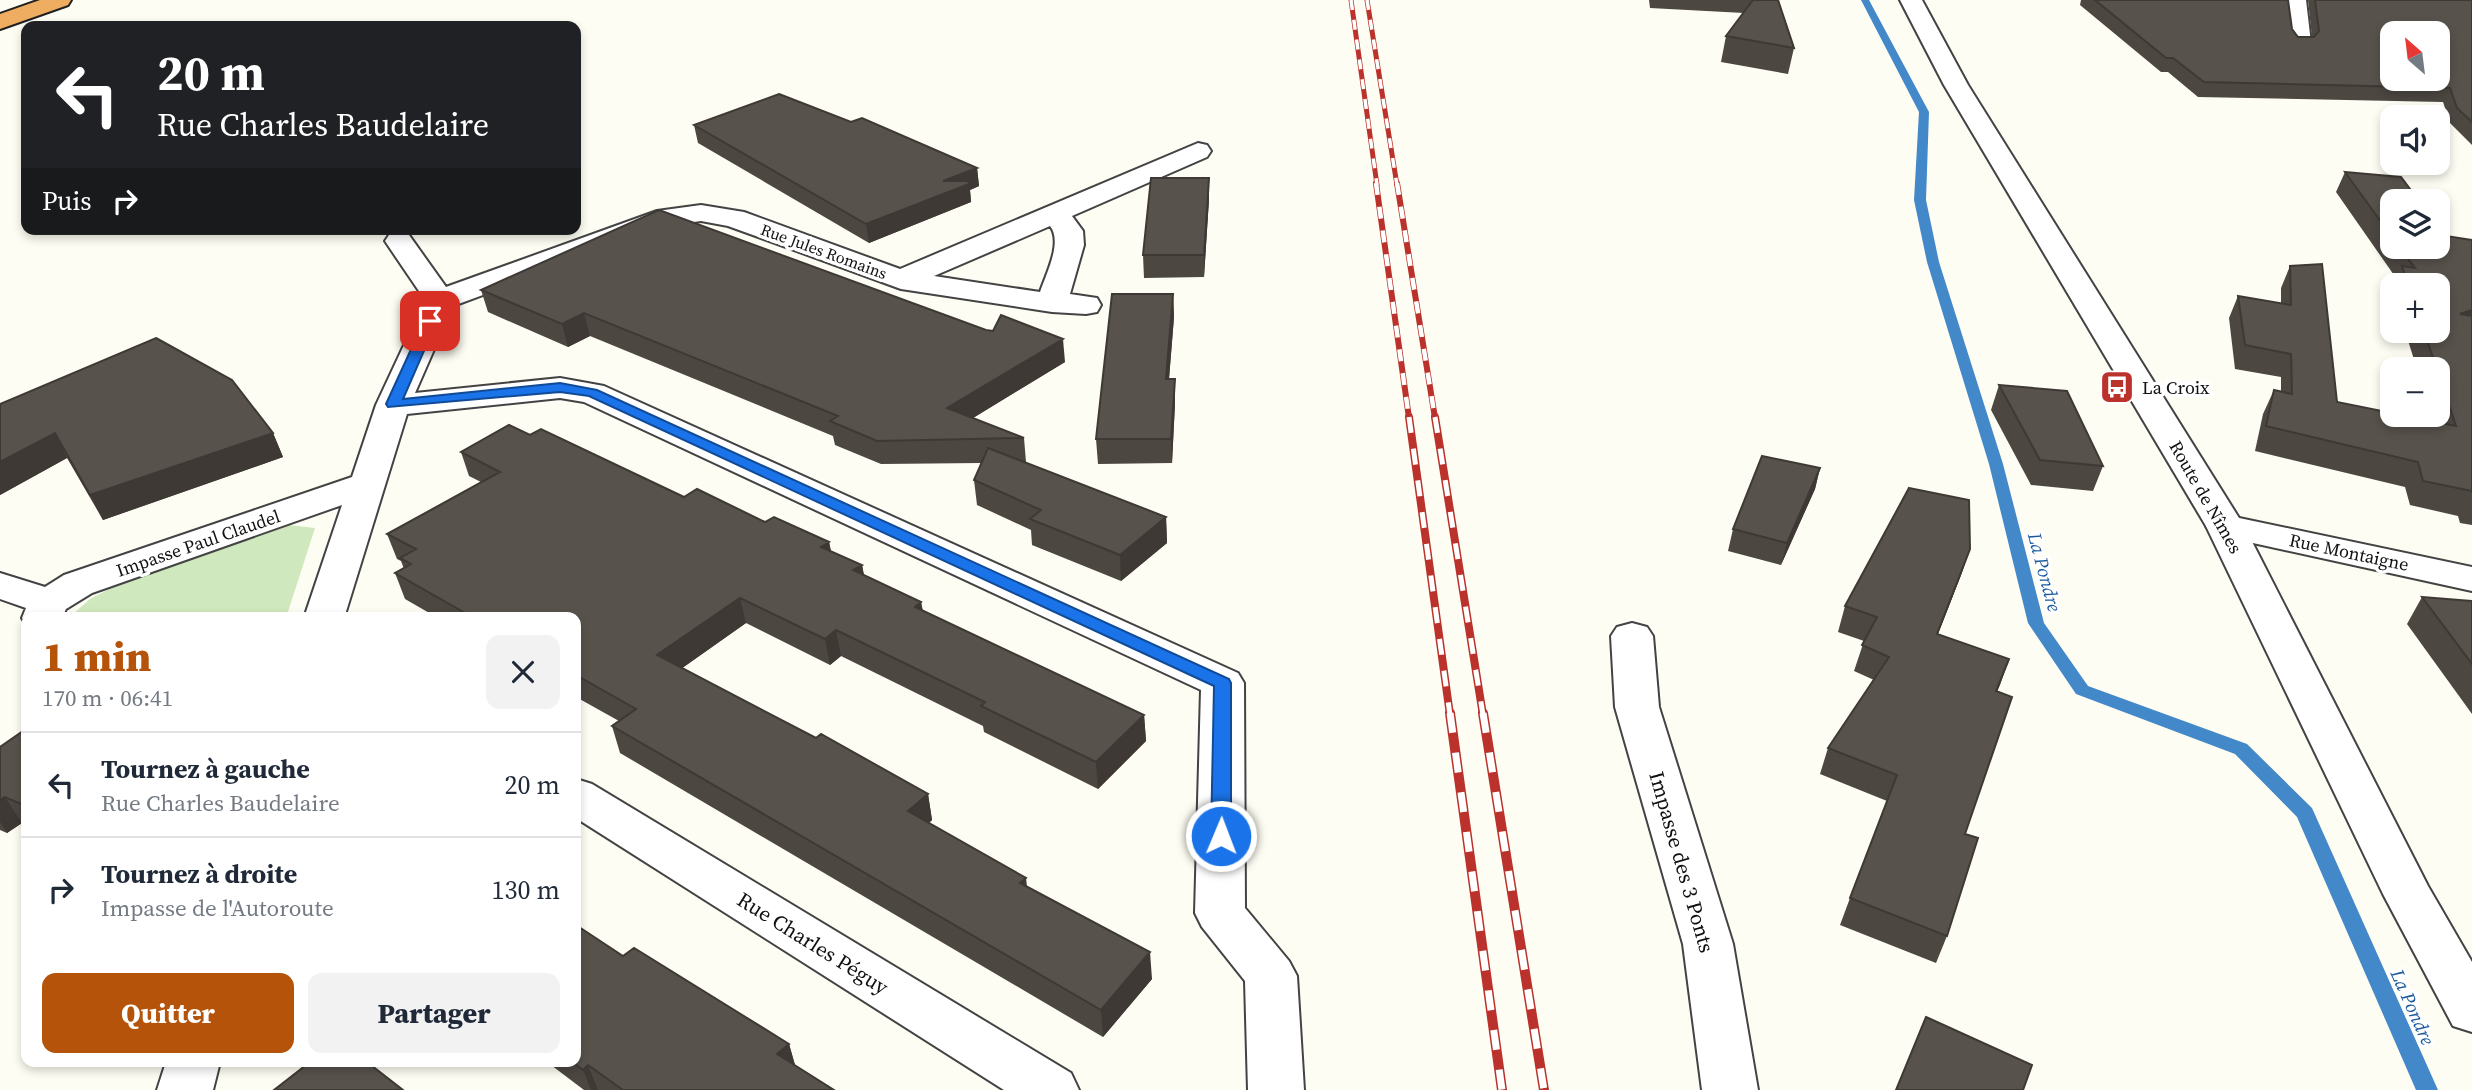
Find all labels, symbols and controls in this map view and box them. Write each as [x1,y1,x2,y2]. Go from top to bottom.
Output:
north arrow [2380,21,2450,91]
map controls [2380,21,2450,427]
text: 20 m [157,39,265,106]
icon: left [42,49,133,140]
text: Rue Charles Baudelaire [157,103,489,147]
button: sound [2380,105,2450,175]
icon: right [106,182,144,220]
text: Puis [42,183,92,219]
button: layers [2380,189,2450,259]
street label: Rue Jules Romains [758,218,890,284]
button: + [2380,273,2450,343]
pin [400,291,460,351]
icon: arrive [411,302,449,340]
button: − [2380,357,2450,427]
bus stop icon: La Croix [2098,368,2136,406]
place label: La Croix [2142,375,2210,400]
street label: Route de Nîmes [2164,436,2249,558]
street label: Impasse Paul Claudel [113,503,283,583]
street label: Rue Montaigne [2287,527,2411,577]
water label: La Pondre [2022,529,2068,615]
text: 1 min [42,627,152,685]
button: close [486,635,560,709]
text: 170 m · 06:41 [42,682,173,714]
text: Tournez à gauche [101,751,310,787]
icon: left [42,766,80,804]
text: 20 m [505,767,560,803]
street label: Impasse des 3 Ponts [1642,768,1722,956]
text: Rue Charles Baudelaire [101,787,340,819]
position arrow [1184,799,1258,873]
text: Tournez à droite [101,856,297,892]
icon: right [42,871,80,909]
text: 130 m [492,872,560,908]
street label: Rue Charles Péguy [732,885,894,1001]
text: Impasse de l'Autoroute [101,892,334,924]
water label: La Pondre [2384,964,2441,1049]
button: Quitter [42,973,294,1053]
button: Partager [308,973,560,1053]

